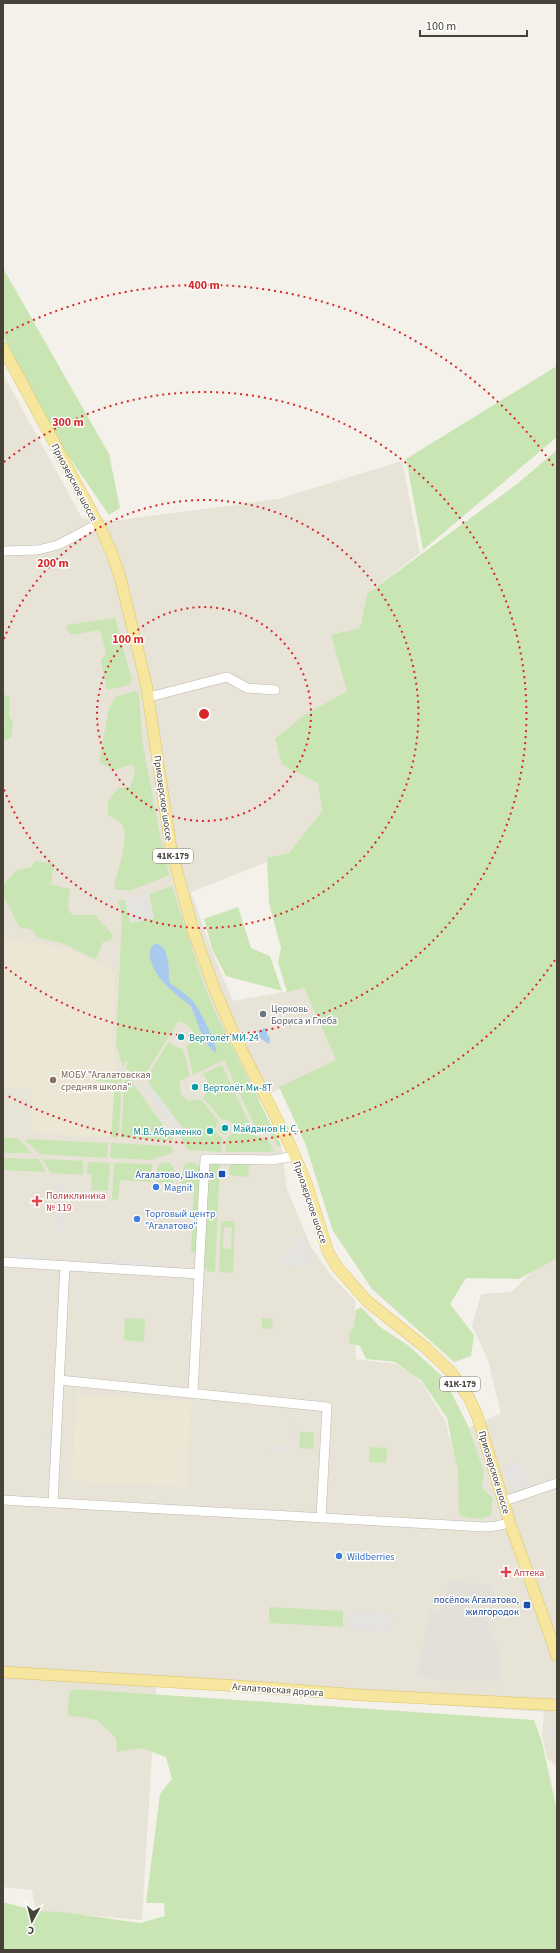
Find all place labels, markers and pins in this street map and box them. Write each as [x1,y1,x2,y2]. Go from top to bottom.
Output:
centre of rings [197,707,211,721]
place label: Церковь Бориса и Глеба [271,1002,337,1028]
marker: Церковь Бориса и Глеба [258,1009,268,1019]
place label: Вертолет МИ-24 [189,1031,259,1045]
marker: Вертолет МИ-24 [176,1032,186,1042]
place label: МОБУ "Агалатовская средняя школа" [61,1068,151,1094]
marker: МОБУ "Агалатовская средняя школа" [48,1075,58,1085]
place label: Вертолёт Ми-8Т [203,1081,273,1095]
marker: Вертолёт Ми-8Т [190,1082,200,1092]
place label: Майданов Н. С. [233,1122,299,1136]
marker: Майданов Н. С. [220,1123,230,1133]
place label: М.В. Абраменко [133,1125,202,1139]
marker: М.В. Абраменко [205,1126,215,1136]
place label: Агалатово, Школа [135,1168,214,1182]
marker: Агалатово, Школа [217,1169,227,1179]
place label: Magnit [164,1181,193,1195]
marker: Magnit [151,1182,161,1192]
place label: Поликлиника № 119 [46,1189,106,1215]
marker: Поликлиника № 119 [31,1195,43,1207]
place label: Торговый центр "Агалатово" [145,1207,216,1233]
marker: Торговый центр "Агалатово" [132,1214,142,1224]
place label: Wildberries [347,1550,394,1564]
marker: Wildberries [334,1551,344,1561]
place label: Аптека [514,1566,544,1580]
marker: Аптека [501,1567,511,1577]
place label: посёлок Агалатово, жилгородок [434,1593,519,1619]
marker: посёлок Агалатово, жилгородок [522,1600,532,1610]

